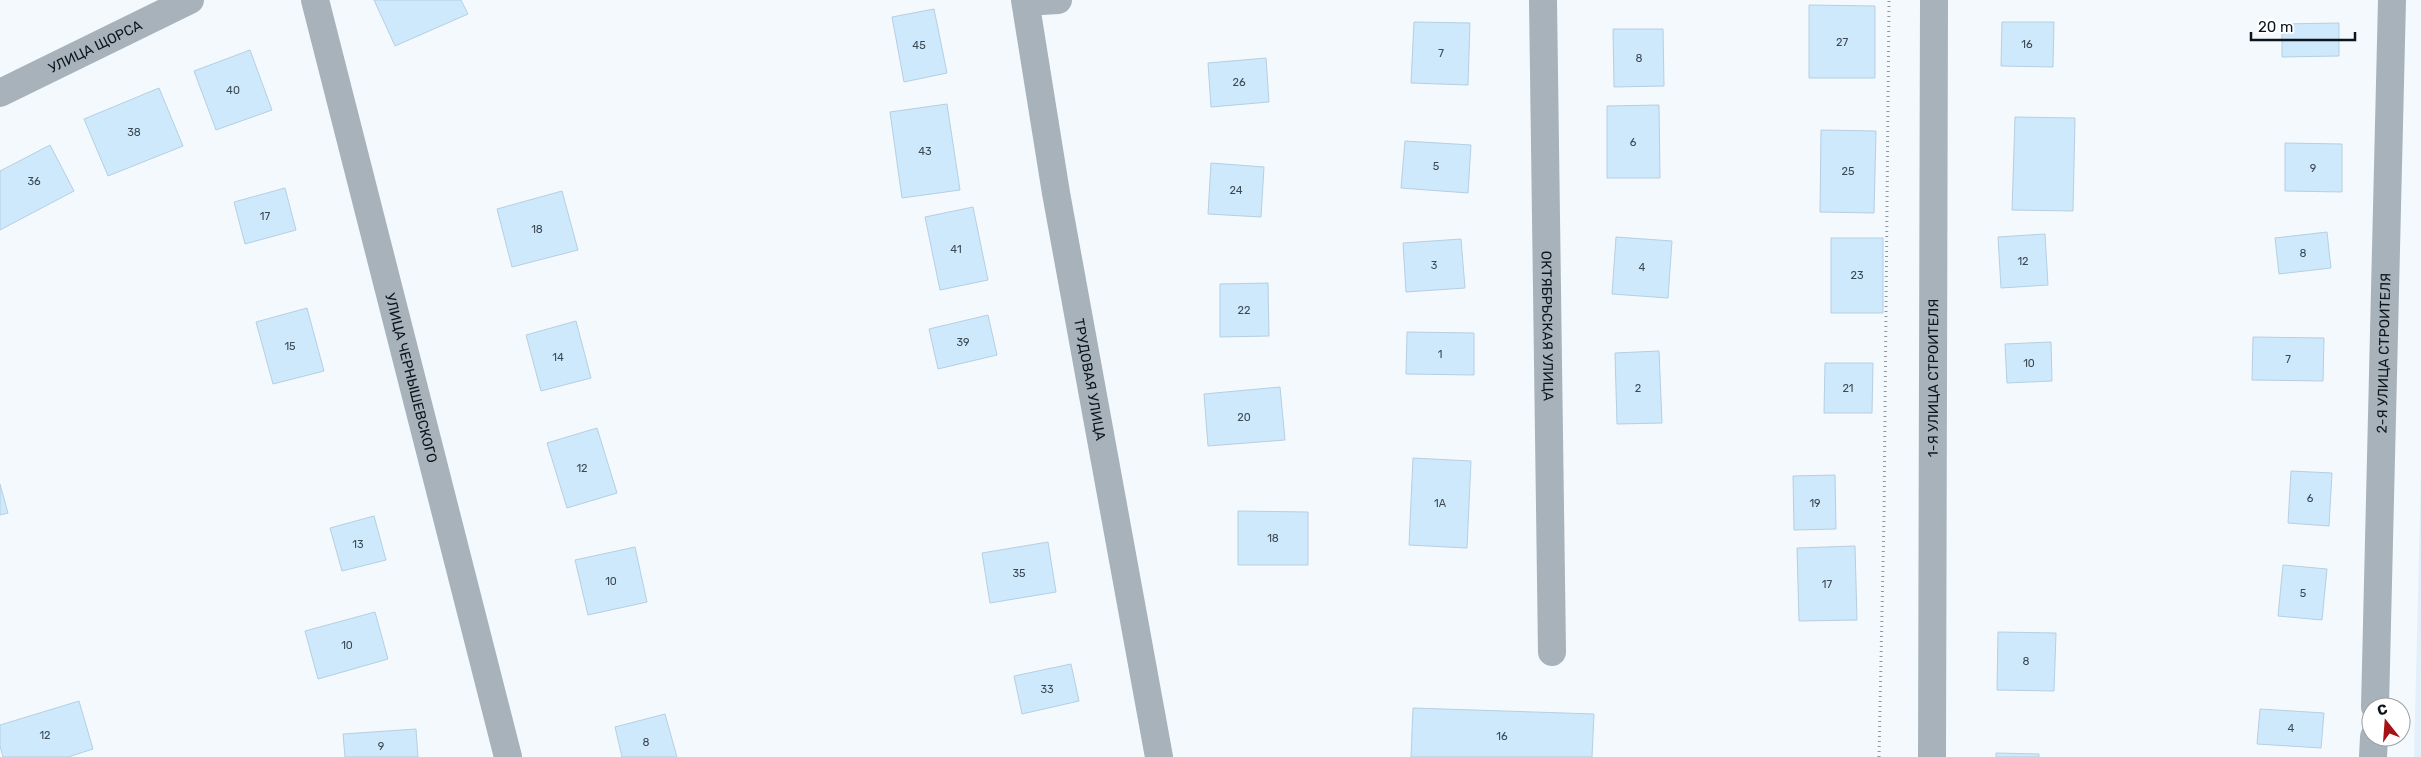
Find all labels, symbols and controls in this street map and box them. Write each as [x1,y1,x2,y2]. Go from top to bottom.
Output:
scale bar [2251,10,2355,42]
street label: УЛИЦА ЩОРСА [46,16,145,76]
text: 20 m [2258,18,2293,36]
house number: 27 [1836,36,1848,49]
house number: 16 [2021,38,2033,51]
house number: 45 [912,39,926,52]
house number: 7 [1438,47,1444,60]
house number: 8 [1636,52,1643,65]
house number: 26 [1232,76,1246,89]
house number: 40 [226,84,240,97]
house number: 38 [127,126,141,139]
house number: 6 [1630,136,1637,149]
house number: 43 [918,145,932,158]
house number: 5 [1433,160,1440,173]
house number: 9 [2310,162,2316,175]
house number: 25 [1842,165,1855,178]
house number: 36 [27,175,41,188]
house number: 24 [1229,184,1243,197]
house number: 17 [260,210,271,223]
house number: 18 [531,223,543,236]
house number: 41 [950,243,962,256]
house number: 8 [2300,247,2307,260]
street label: ОКТЯБРЬСКАЯ УЛИЦА [1538,251,1557,402]
house number: 12 [2017,255,2029,268]
house number: 3 [1431,259,1438,272]
house number: 4 [1639,261,1646,274]
house number: 23 [1850,269,1864,282]
street label: 2-Я УЛИЦА СТРОИТЕЛЯ [2373,273,2394,434]
street label: УЛИЦА ЧЕРНЫШЕВСКОГО [382,291,441,465]
street label: 1-Я УЛИЦА СТРОИТЕЛЯ [1924,299,1942,457]
house number: 22 [1238,304,1250,317]
street label: ТРУДОВАЯ УЛИЦА [1071,317,1110,443]
house number: 39 [956,336,970,349]
house number: 15 [284,340,296,353]
house number: 1 [1438,348,1442,361]
house number: 14 [552,351,564,364]
house number: 7 [2285,353,2291,366]
house number: 10 [2023,357,2035,370]
house number: 2 [1635,382,1641,395]
house number: 21 [1842,382,1854,395]
house number: 20 [1237,411,1251,424]
house number: 12 [576,462,588,475]
house number: 6 [2307,492,2314,505]
house number: 1А [1434,497,1447,510]
house number: 19 [1809,497,1821,510]
house number: 18 [1267,532,1279,545]
house number: 13 [352,538,364,551]
house number: 35 [1012,567,1026,580]
house number: 10 [605,575,617,588]
house number: 17 [1822,578,1833,591]
house number: 5 [2300,587,2307,600]
house number: 10 [341,639,353,652]
house number: 8 [2023,655,2030,668]
house number: 33 [1040,683,1054,696]
north arrow [2361,697,2411,747]
text: С [2375,700,2390,720]
house number: 4 [2288,722,2295,735]
house number: 12 [39,729,51,742]
house number: 16 [1496,730,1508,743]
house number: 8 [643,736,650,749]
house number: 9 [378,740,384,753]

